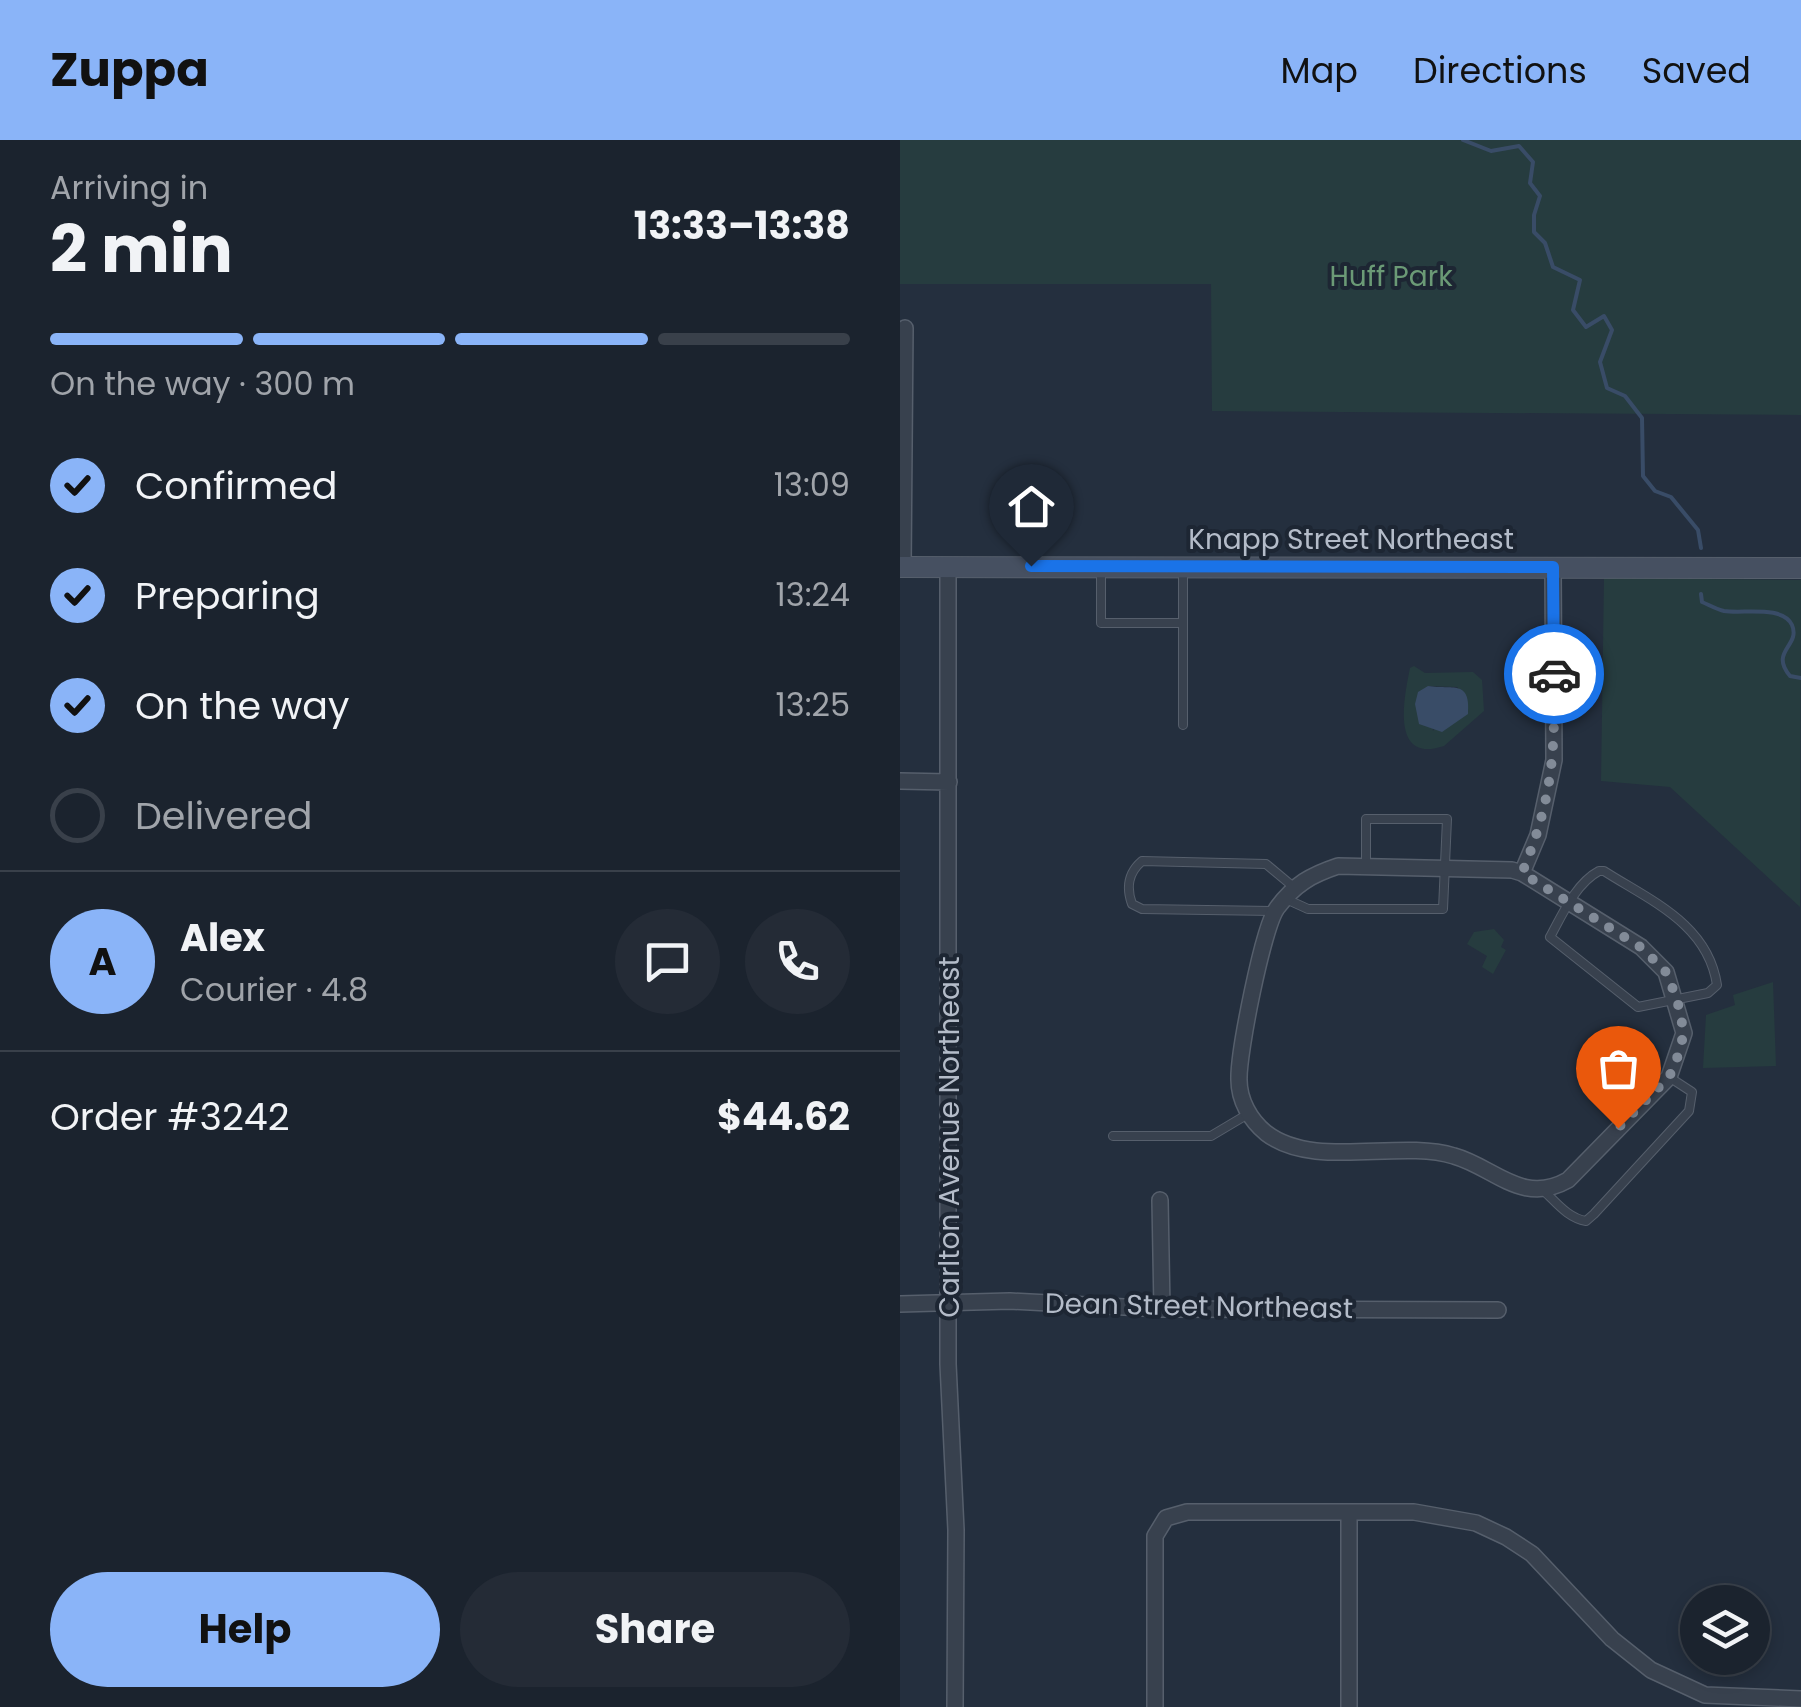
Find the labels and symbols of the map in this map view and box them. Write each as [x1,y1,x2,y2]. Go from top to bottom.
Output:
park label: Huff Park [1329,257,1453,296]
pin [989,464,1074,567]
street label: Knapp Street Northeast [1188,520,1514,559]
courier [1504,624,1604,724]
street label: Carlton Avenue Northeast [930,956,969,1318]
pin [1576,1026,1661,1129]
street label: Dean Street Northeast [1045,1284,1353,1328]

